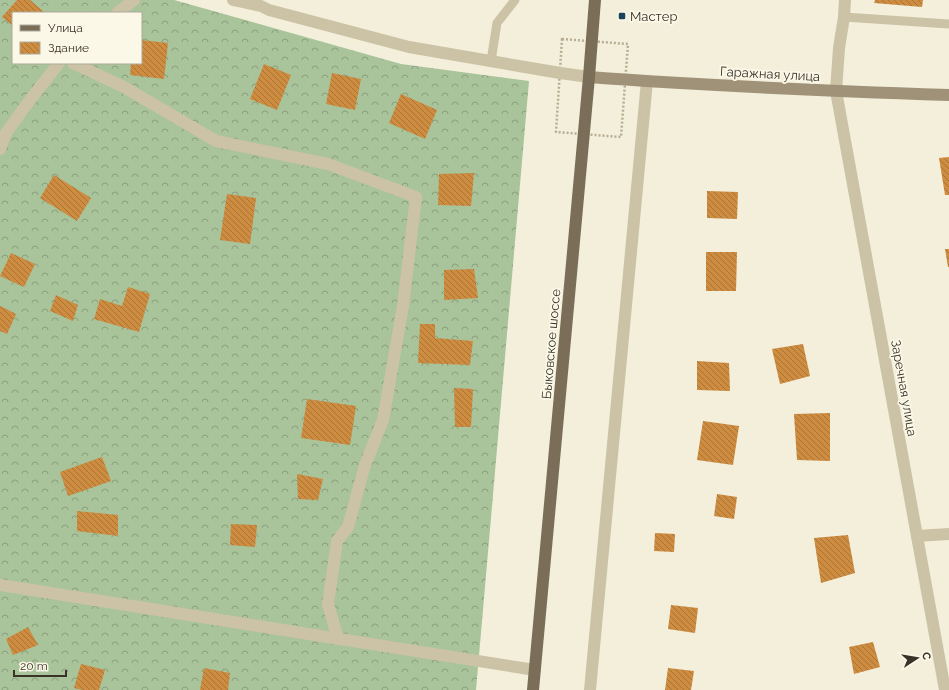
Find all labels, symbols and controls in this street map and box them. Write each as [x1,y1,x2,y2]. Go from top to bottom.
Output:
place label: Мастер [630,9,677,24]
marker: Мастер [617,11,627,21]
legend [12,12,142,64]
text: Улица [48,21,83,35]
text: Здание [48,41,89,55]
street label: Гаражная улица [720,64,820,84]
street label: Быковское шоссе [539,288,563,400]
street label: Заречная улица [888,339,920,437]
north arrow [897,638,937,678]
text: С [919,651,934,662]
scale bar [14,652,66,678]
text: 20 m [20,659,48,673]

